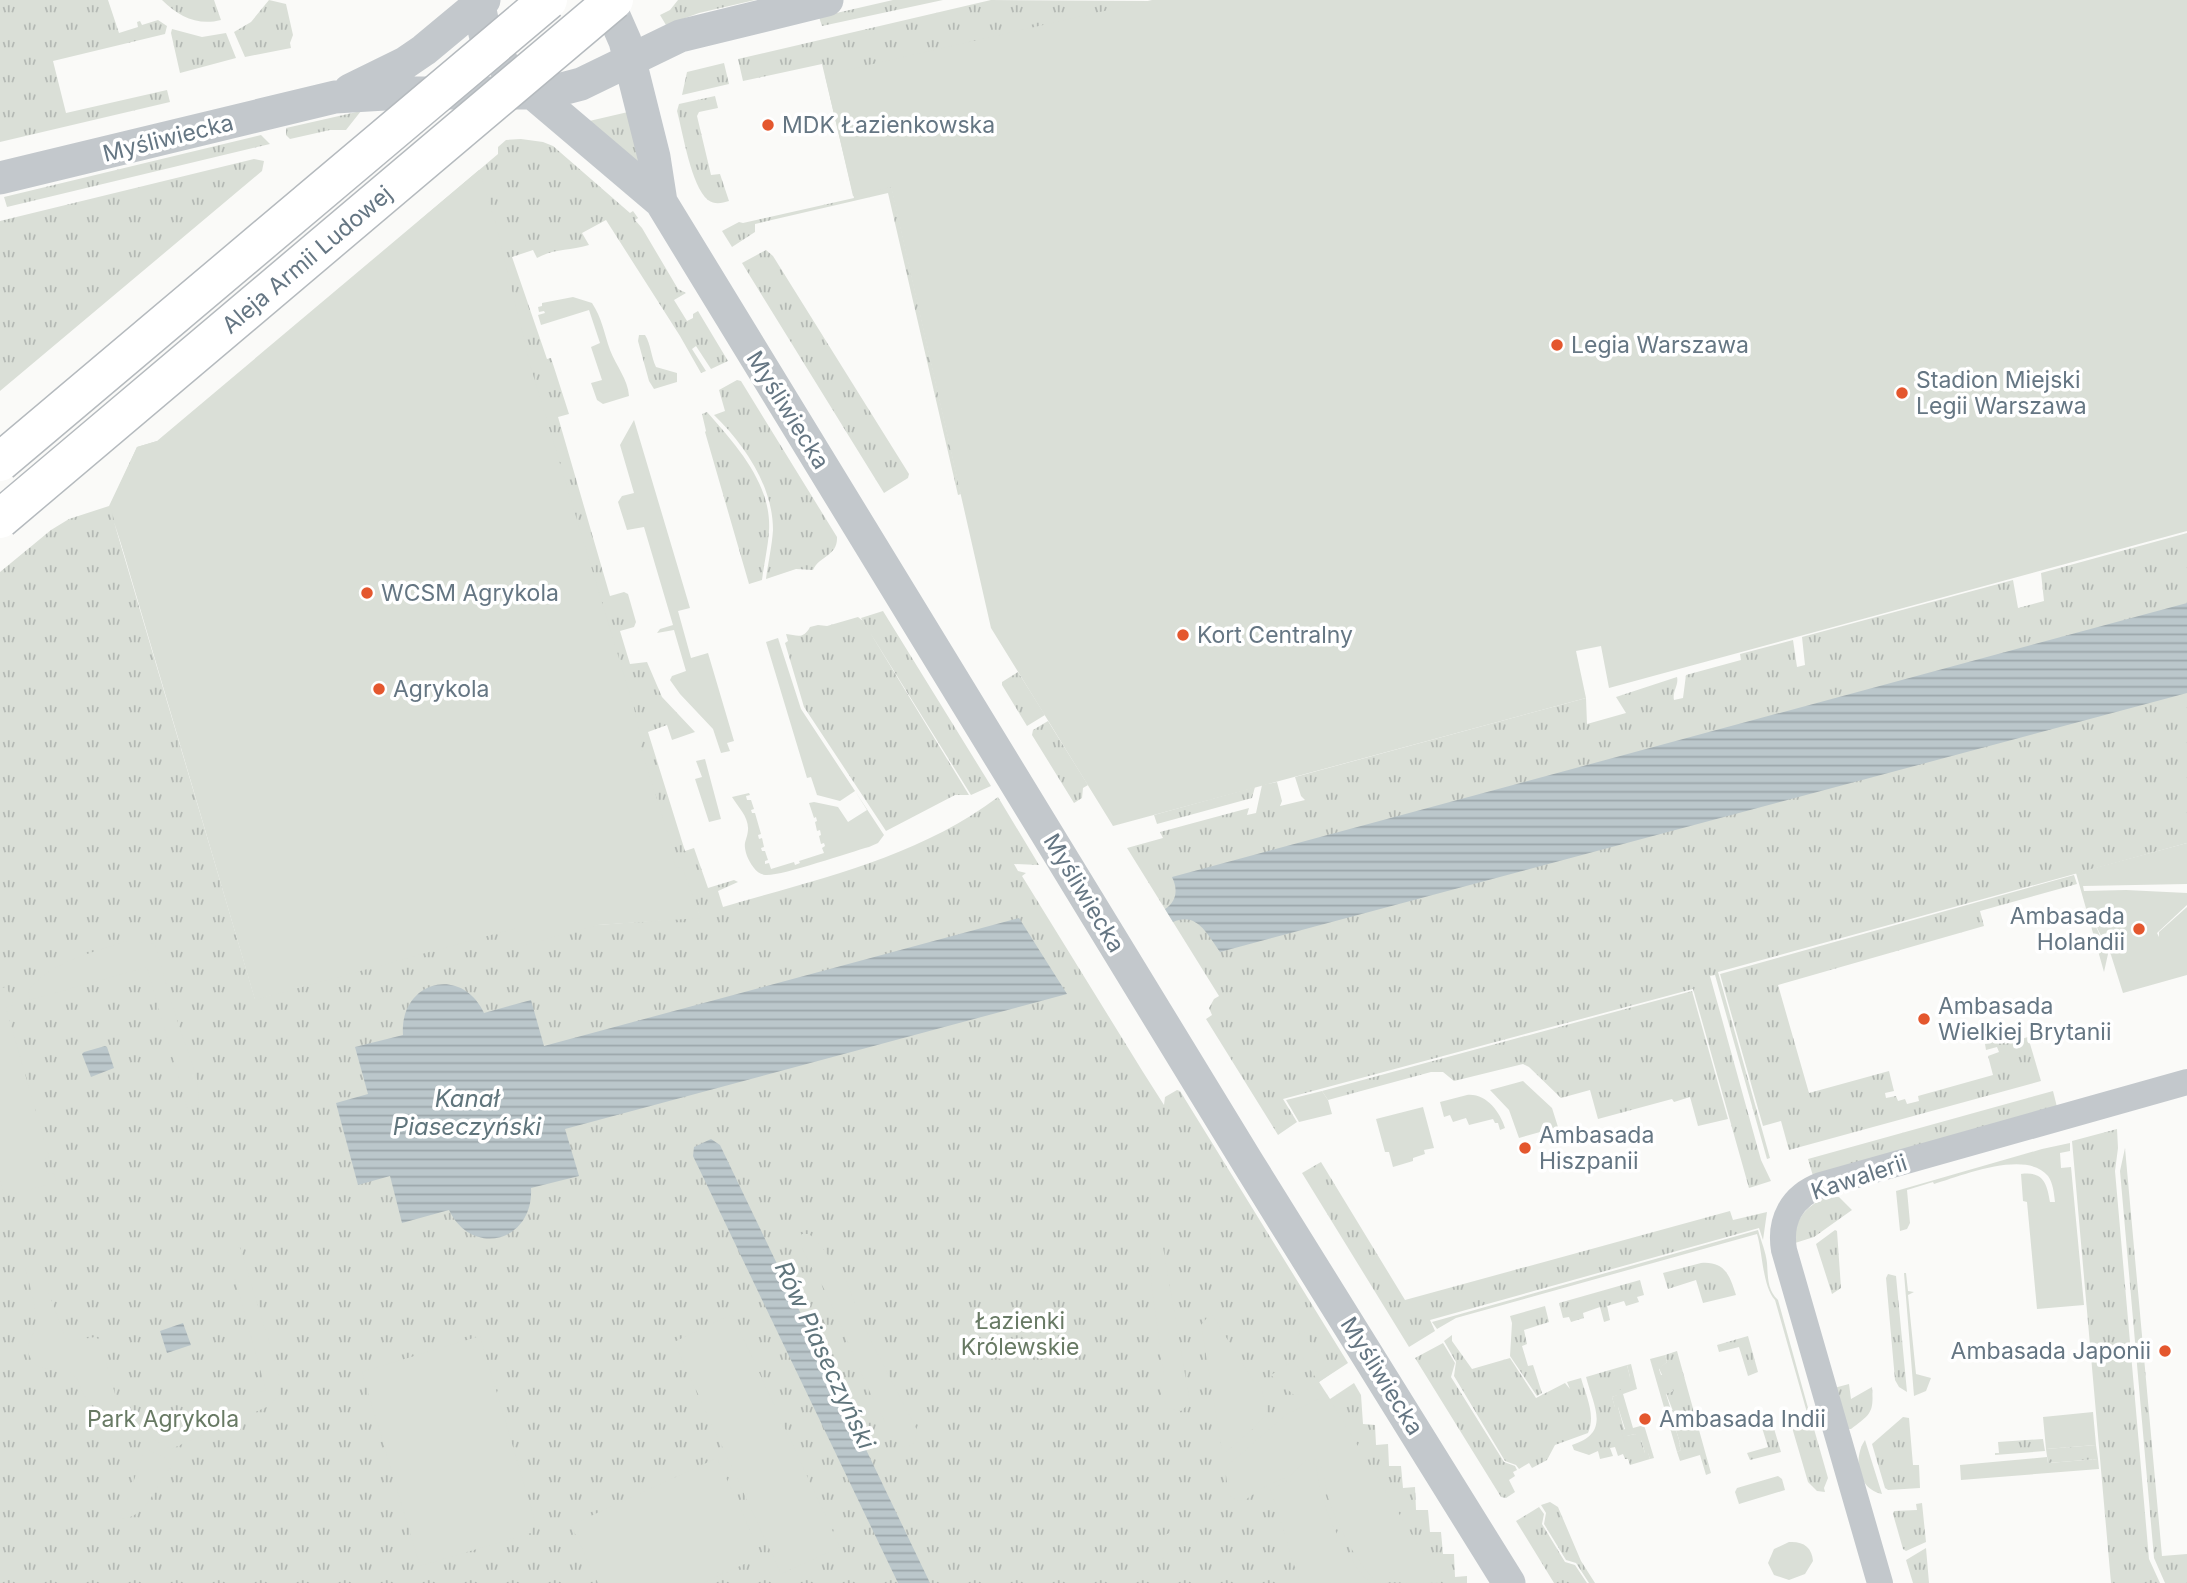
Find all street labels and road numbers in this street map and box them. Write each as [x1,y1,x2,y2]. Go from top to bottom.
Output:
street label: Myśliwiecka [100,108,236,168]
street label: Aleja Armii Ludowej [216,180,398,339]
street label: Myśliwiecka [741,346,835,474]
street label: Myśliwiecka [1038,829,1130,957]
street label: Kawalerii [1807,1148,1911,1206]
street label: Myśliwiecka [1335,1312,1429,1440]

